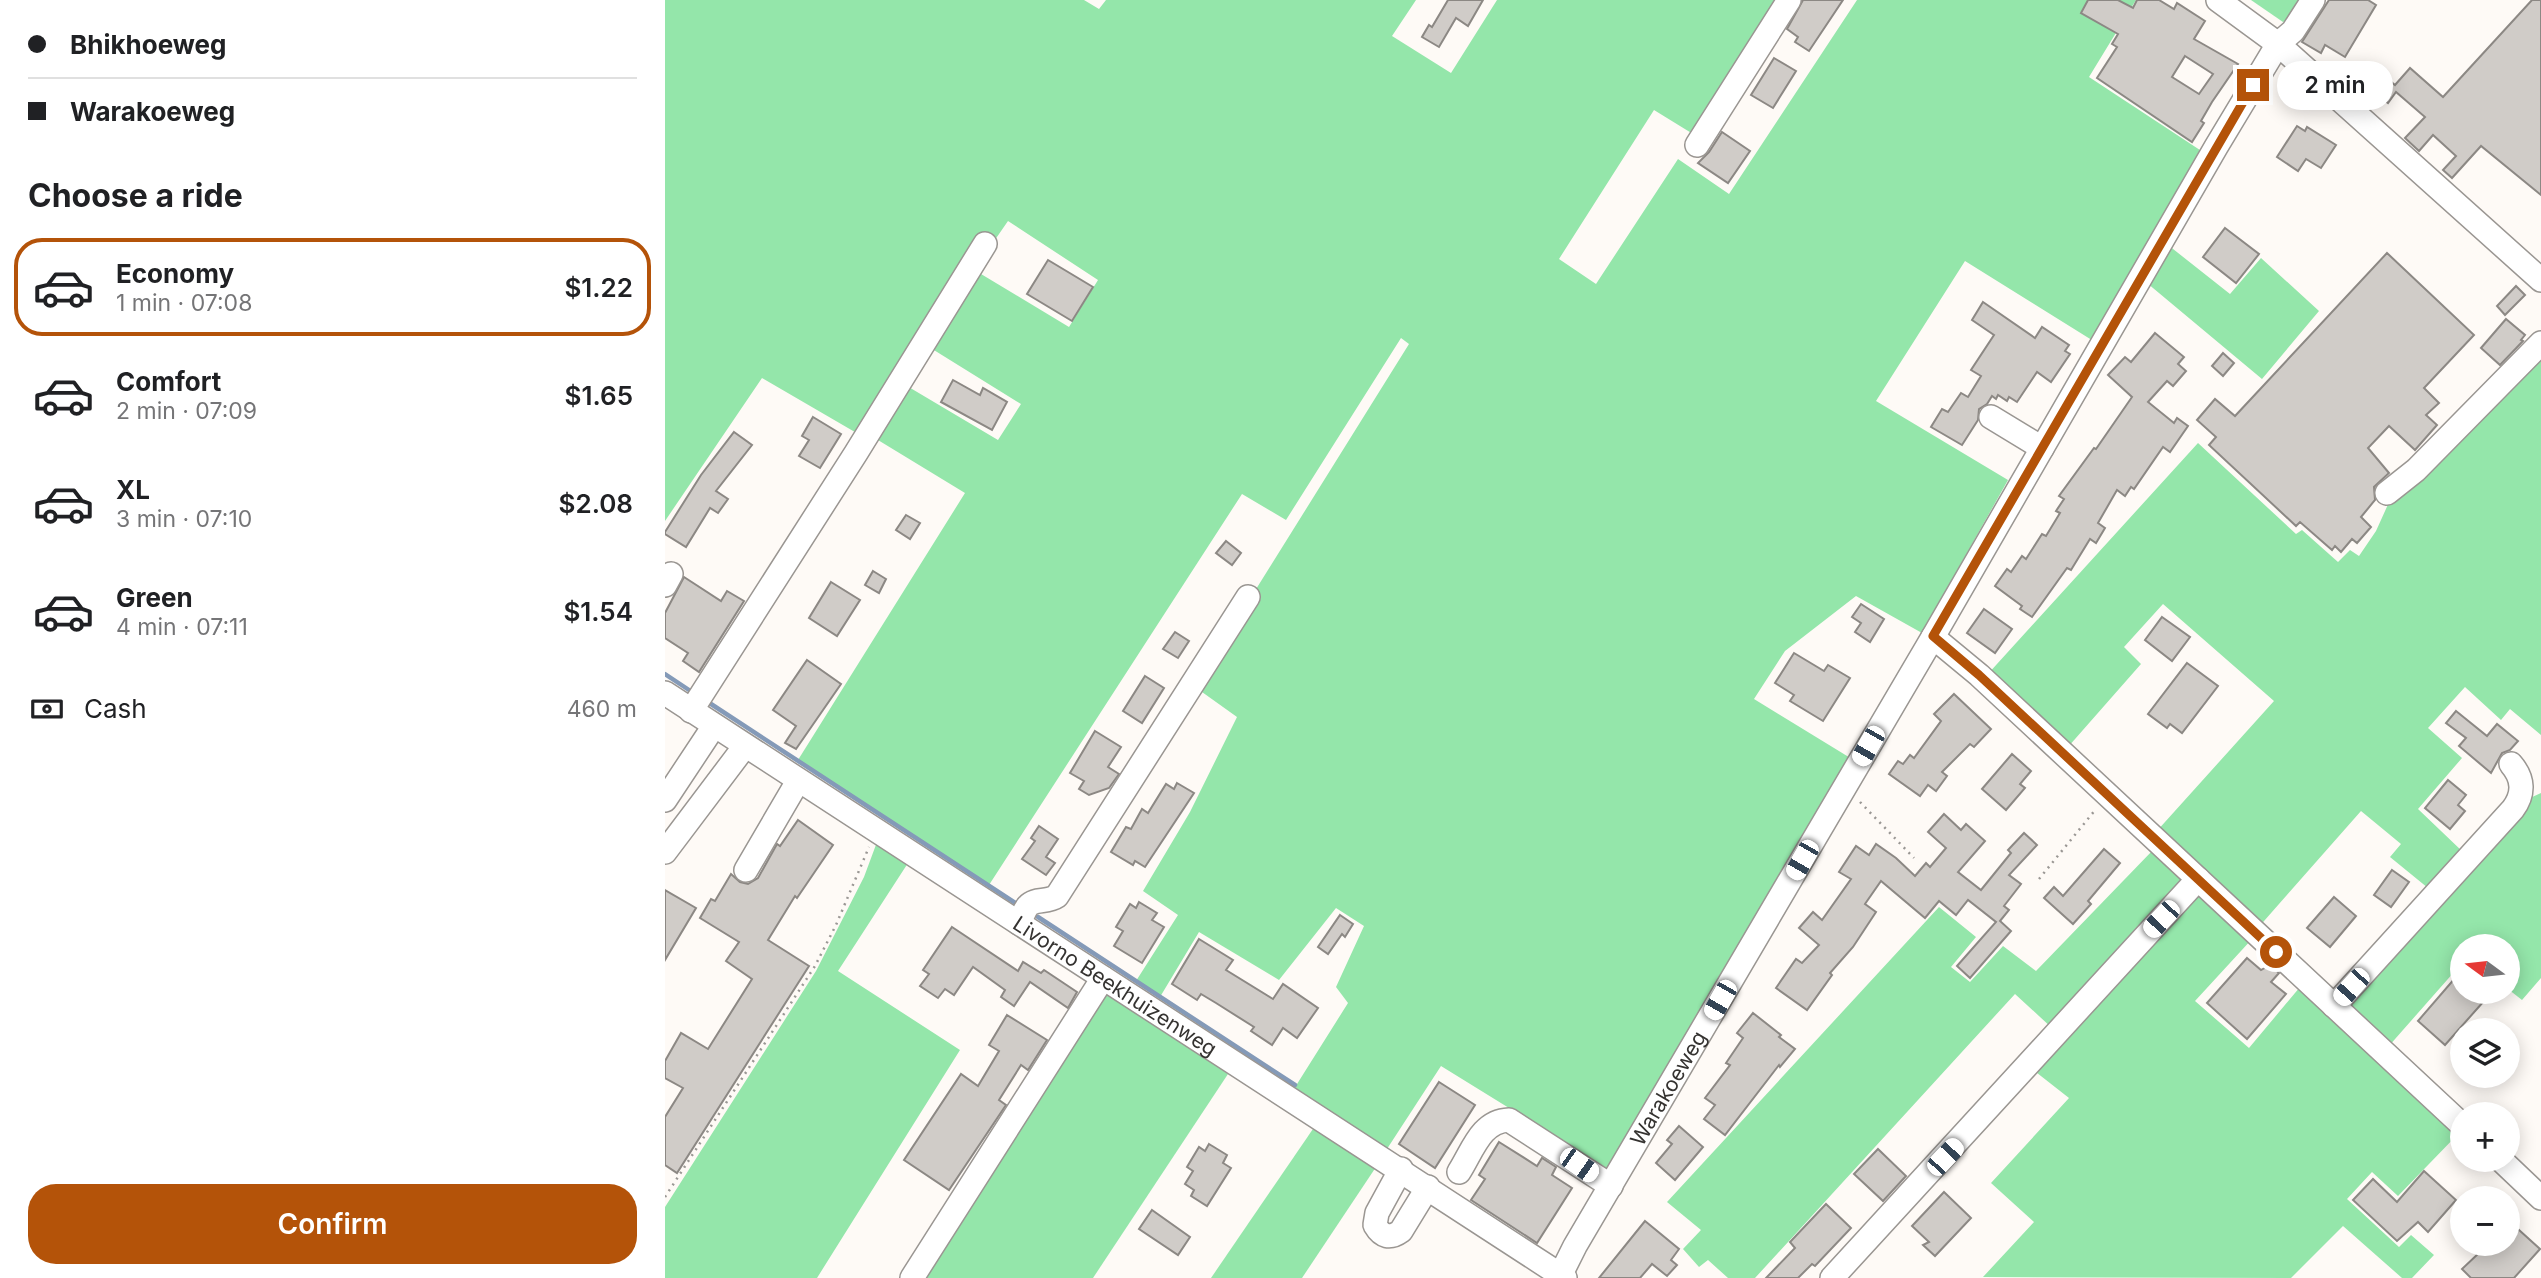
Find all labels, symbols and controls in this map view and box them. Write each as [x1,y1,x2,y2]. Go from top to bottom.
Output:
text: Bhikhoeweg [70,29,226,60]
callout: 2 min [2277,60,2393,110]
route end [2237,69,2269,101]
text: 2 min [2305,71,2365,99]
text: Warakoeweg [70,96,235,127]
text: Choose a ride [28,176,243,215]
icon: car [32,256,95,319]
text: Economy [116,258,234,289]
text: $1.22 [564,272,633,303]
text: 1 min · 07:08 [116,289,252,317]
icon: car [32,364,95,427]
text: Comfort [116,366,221,397]
text: $1.65 [565,380,633,411]
text: 2 min · 07:09 [116,397,257,425]
icon: car [32,472,95,535]
text: XL [116,474,150,505]
text: $2.08 [559,488,633,519]
text: 3 min · 07:10 [116,505,252,533]
icon: car [32,580,95,643]
text: Green [116,582,193,613]
text: $1.54 [563,596,633,627]
text: 4 min · 07:11 [116,613,248,641]
icon: cash [28,690,66,728]
text: Cash [84,693,147,724]
text: 460 m [567,695,637,723]
car [1849,723,1888,769]
car [1783,837,1822,883]
car [2139,896,2184,942]
street label: Livorno Beekhuizenweg [1009,910,1222,1061]
north arrow [2450,934,2520,1004]
map controls [2450,934,2520,1256]
route start [2260,936,2292,968]
car [2330,964,2373,1010]
car [1701,977,1740,1023]
button: layers [2450,1018,2520,1088]
street label: Warakoeweg [1624,1026,1711,1150]
button: + [2450,1102,2520,1172]
car [1923,1134,1968,1180]
car [1556,1144,1603,1186]
button: Confirm [28,1184,637,1264]
button: − [2450,1186,2520,1256]

